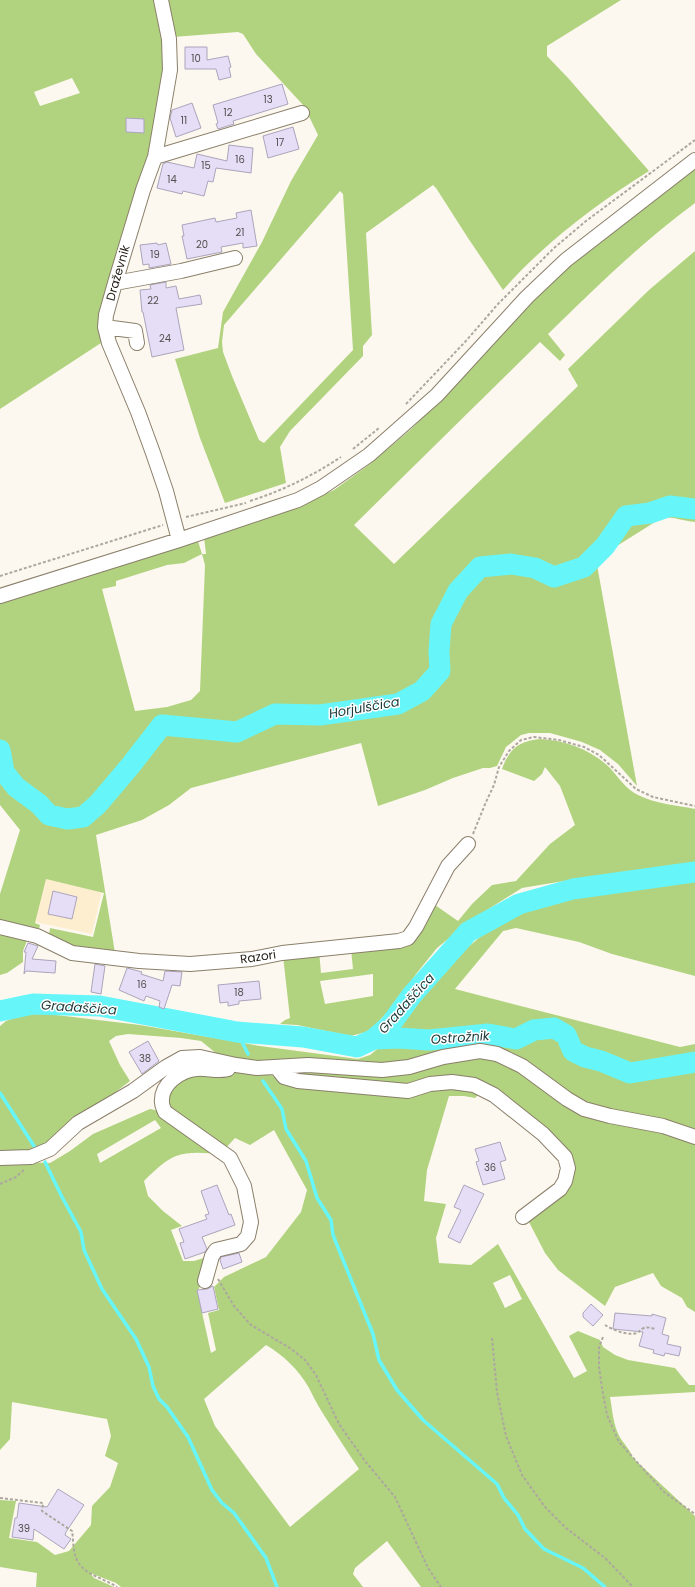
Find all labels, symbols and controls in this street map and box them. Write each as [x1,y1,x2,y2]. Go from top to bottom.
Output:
house number: 10 [191,51,201,66]
house number: 13 [263,92,273,107]
house number: 12 [224,105,233,120]
house number: 11 [181,113,187,128]
house number: 17 [276,135,285,150]
house number: 16 [235,152,245,167]
house number: 15 [201,158,211,173]
house number: 14 [167,172,177,187]
house number: 21 [236,225,244,240]
house number: 20 [196,237,208,252]
street label: Draževnik [101,242,134,303]
house number: 19 [150,247,160,262]
house number: 22 [147,293,159,308]
house number: 24 [159,331,171,346]
water label: Horjulščica [327,692,401,723]
street label: Razori [239,946,277,967]
water label: Gradaščica [374,969,439,1038]
house number: 16 [137,977,147,992]
house number: 18 [234,985,244,1000]
water label: Gradaščica [40,995,118,1020]
water label: Ostrožnik [430,1026,491,1049]
house number: 38 [139,1051,151,1066]
house number: 36 [484,1160,496,1175]
house number: 39 [18,1521,30,1536]

